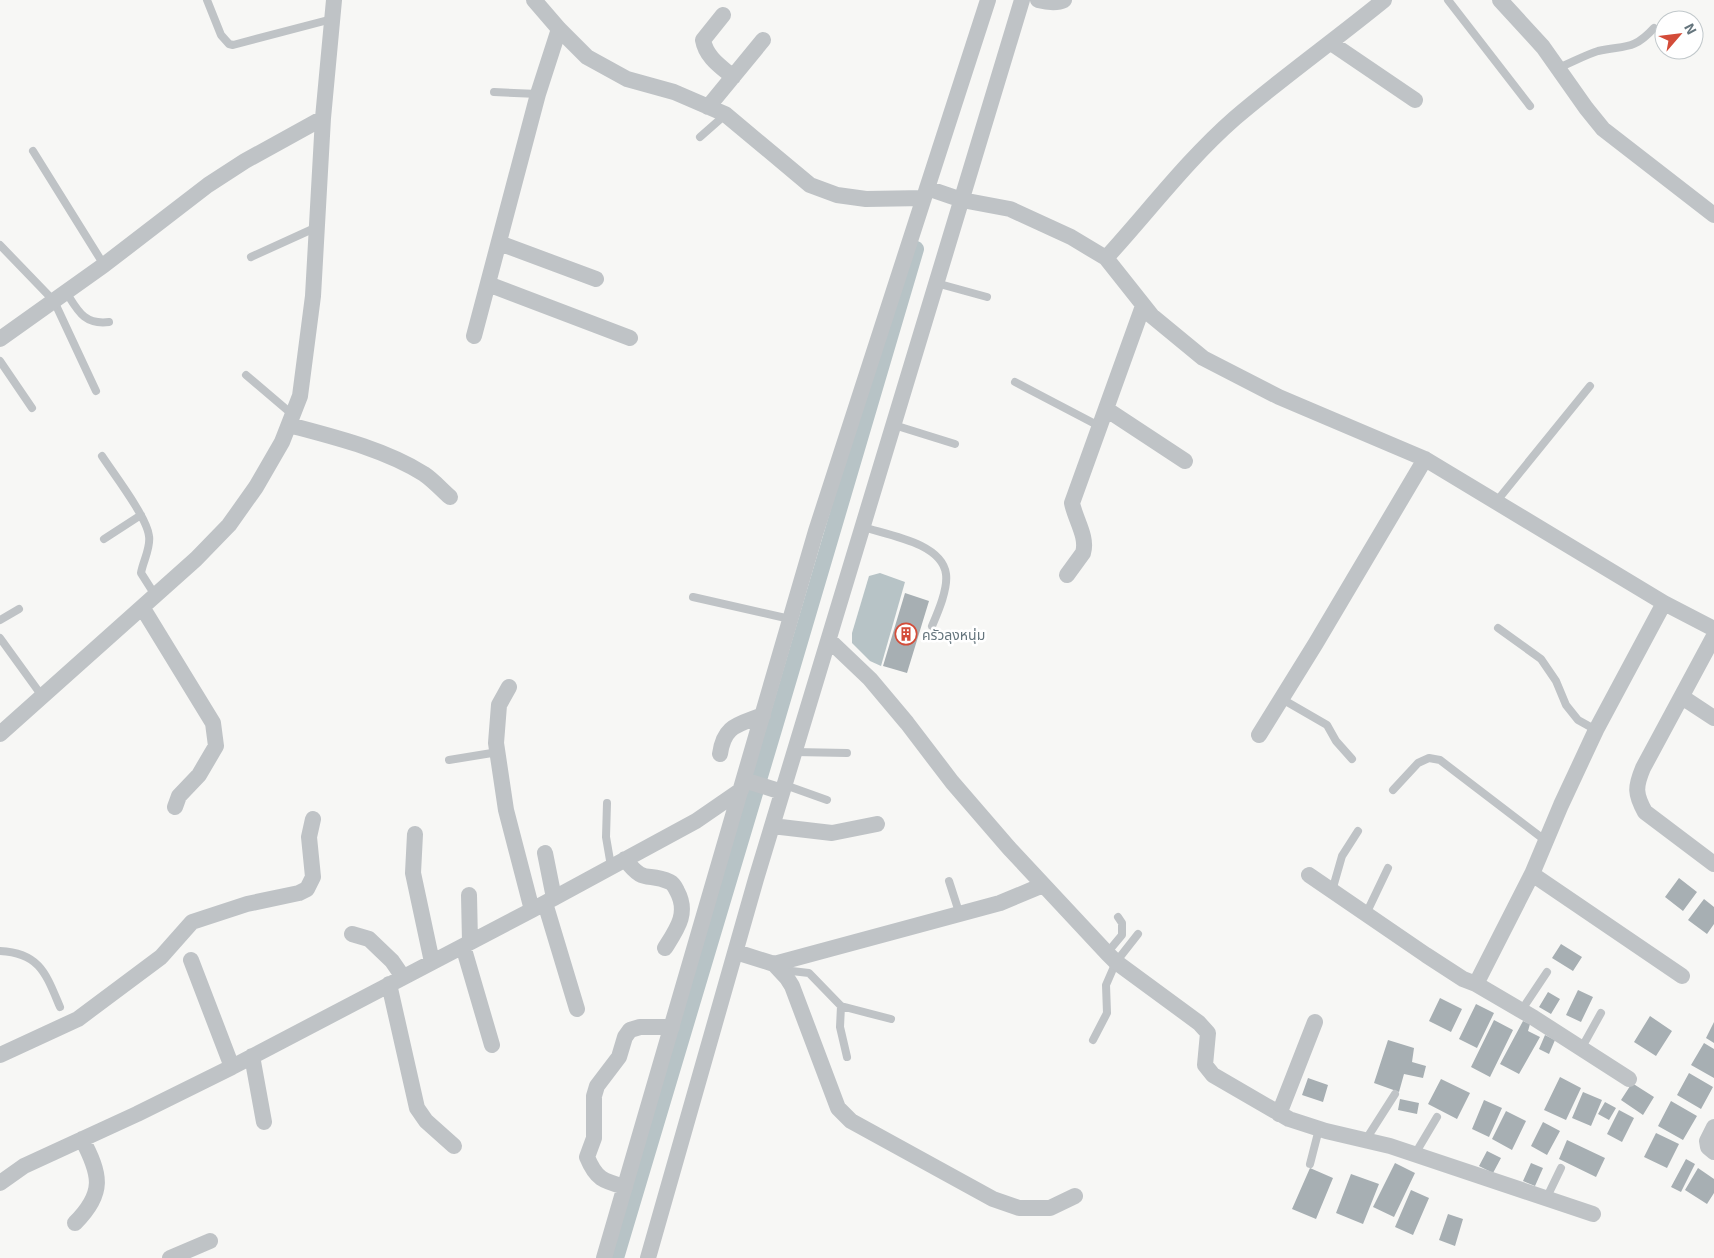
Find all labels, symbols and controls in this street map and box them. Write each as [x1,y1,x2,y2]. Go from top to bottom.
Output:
north arrow [1654,10,1704,60]
text: N [1681,20,1701,37]
building icon: ครัวลุงหนุ่ม [894,622,918,646]
place label: ครัวลุงหนุ่ม [922,626,985,644]

